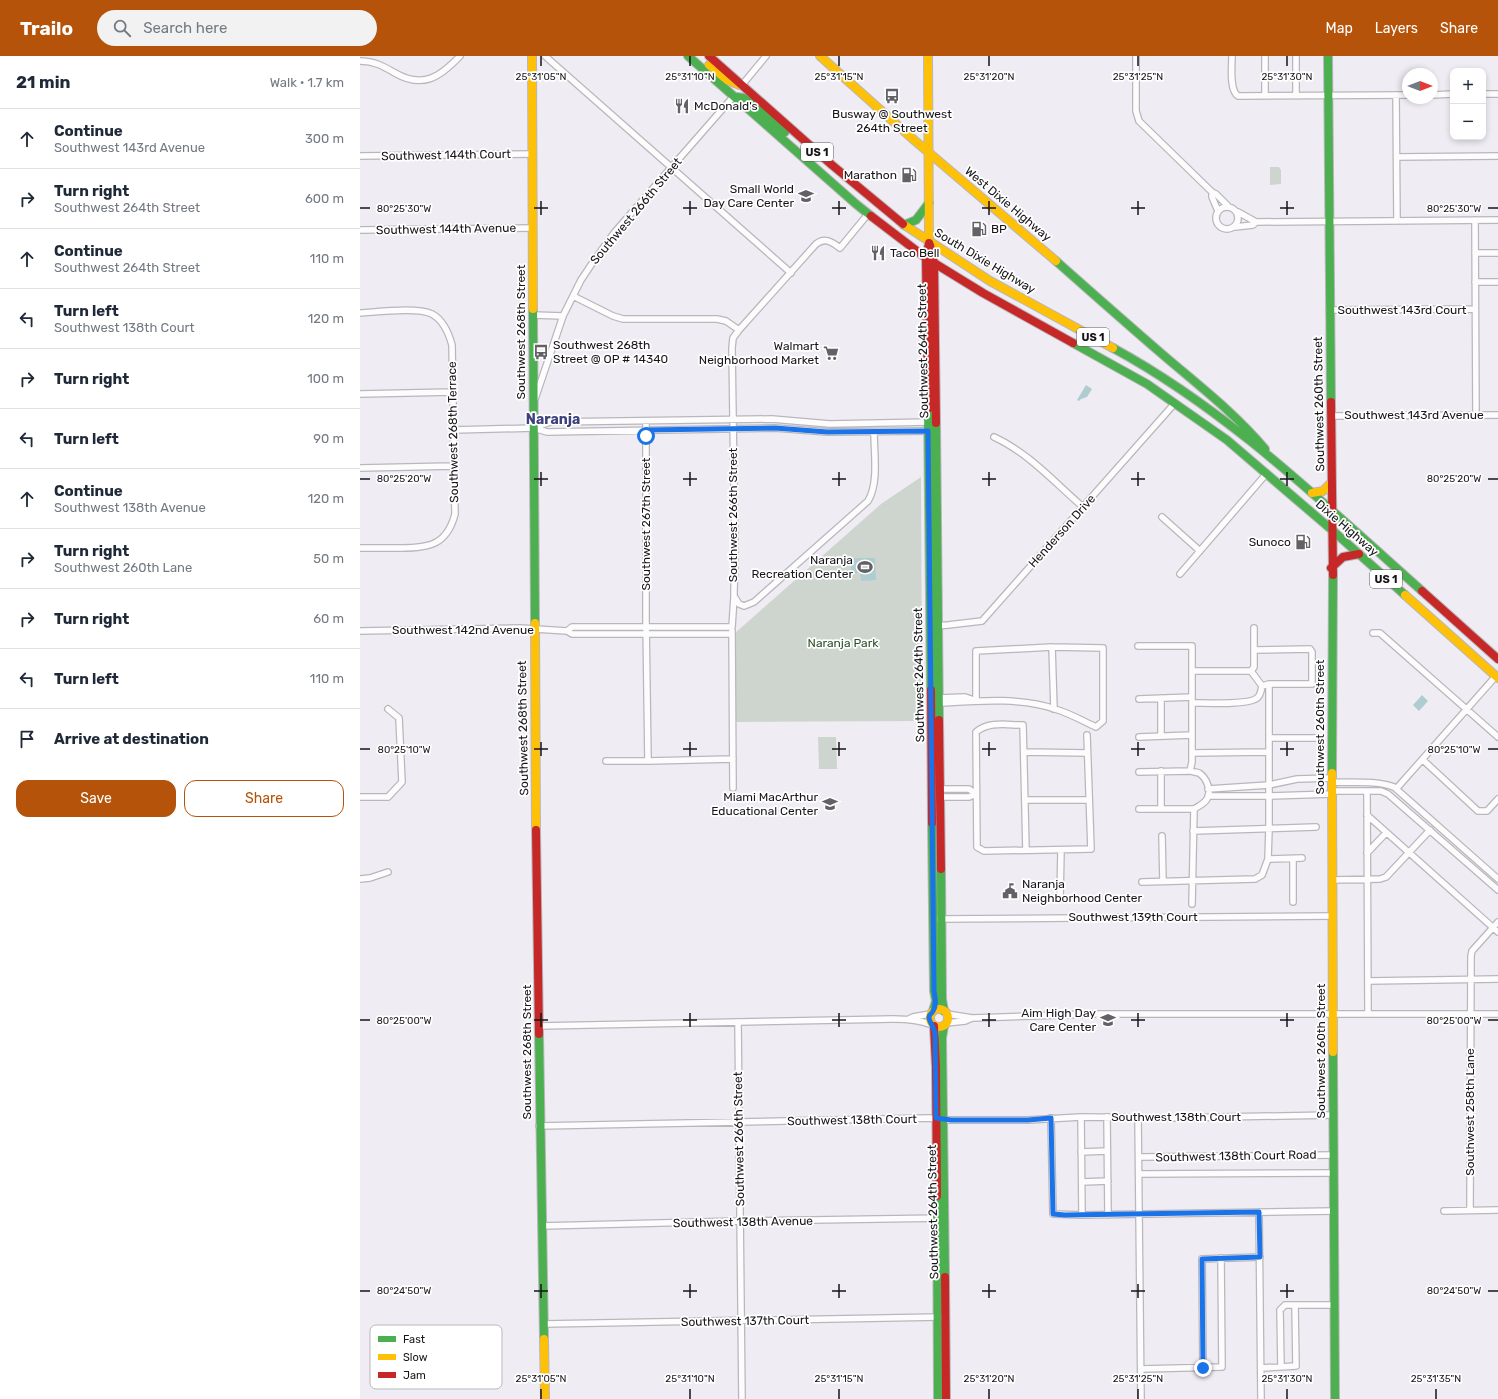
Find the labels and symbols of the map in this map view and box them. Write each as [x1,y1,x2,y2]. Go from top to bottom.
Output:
north arrow [1402,68,1438,104]
text: 25°31'05"N [516,71,567,83]
text: 25°31'10"N [665,71,715,83]
text: 25°31'15"N [815,71,863,83]
text: 25°31'20"N [964,71,1014,83]
text: 25°31'25"N [1113,71,1163,83]
text: 25°31'30"N [1261,71,1313,83]
bus stop icon: Busway @ Southwest 264th Street [883,87,901,105]
restaurant icon: McDonald's [673,97,691,115]
place label: McDonald's [694,99,758,113]
place label: Busway @ Southwest 264th Street [832,107,952,135]
road number: US 1 [801,143,833,161]
street label: Southwest 144th Court [381,147,511,163]
street label: Southwest 266th Street [587,155,685,267]
street label: West Dixie Highway [962,164,1054,244]
fuel station icon: Marathon [900,166,918,184]
place label: Marathon [844,168,897,182]
place label: Small World Day Care Center [703,182,794,210]
school or university icon: Small World Day Care Center [797,187,815,205]
text: 80°25'30"W [377,203,431,215]
text: 80°25'30"W [1427,203,1481,215]
fuel station icon: BP [970,220,988,238]
street label: Southwest 144th Avenue [376,221,516,237]
place label: BP [991,222,1007,236]
street label: South Dixie Highway [932,225,1038,297]
restaurant icon: Taco Bell [869,244,887,262]
place label: Taco Bell [890,246,940,260]
street label: Southwest 268th Street [514,264,528,399]
street label: Southwest 264th Street [915,283,931,419]
street label: Southwest 143rd Court [1337,303,1467,317]
road number: US 1 [1077,328,1109,346]
street label: Southwest 260th Street [1311,336,1327,472]
place label: Southwest 268th Street @ OP # 14340 [553,338,668,366]
place label: Walmart Neighborhood Market [699,339,819,367]
bus stop icon: Southwest 268th Street @ OP # 14340 [532,343,550,361]
supermarket icon: Walmart Neighborhood Market [822,344,840,362]
street label: Southwest 268th Terrace [445,361,461,503]
street label: Southwest 143rd Avenue [1344,408,1484,422]
district label: Naranja [526,411,580,428]
route start [637,427,655,445]
street label: Southwest 266th Street [726,447,740,582]
street label: Southwest 267th Street [639,457,653,591]
text: 80°25'20"W [377,473,431,485]
text: 80°25'20"W [1427,473,1481,485]
street label: Henderson Drive [1026,492,1099,570]
street label: Dixie Highway [1313,497,1382,559]
fuel station icon: Sunoco [1294,533,1312,551]
place label: Sunoco [1249,535,1291,549]
place label: Naranja Recreation Center [752,553,853,581]
sports icon: Naranja Recreation Center [856,558,874,576]
road number: US 1 [1370,570,1402,588]
street label: Southwest 264th Street [911,607,927,743]
street label: Southwest 142nd Avenue [392,623,534,637]
park label: Naranja Park [808,636,879,650]
street label: Southwest 260th Street [1313,659,1327,794]
street label: Southwest 268th Street [515,660,531,796]
text: 80°25'10"W [378,744,430,756]
text: 80°25'10"W [1428,744,1480,756]
place label: Miami MacArthur Educational Center [711,790,818,818]
school or university icon: Miami MacArthur Educational Center [821,795,839,813]
place label: Naranja Neighborhood Center [1022,877,1142,905]
public building icon: Naranja Neighborhood Center [1001,882,1019,900]
street label: Southwest 139th Court [1068,910,1198,924]
street label: Southwest 260th Street [1314,983,1328,1118]
street label: Southwest 268th Street [520,984,534,1119]
place label: Aim High Day Care Center [1021,1006,1096,1034]
school or university icon: Aim High Day Care Center [1099,1011,1117,1029]
text: 80°25'00"W [376,1015,432,1027]
text: 80°25'00"W [1426,1015,1482,1027]
street label: Southwest 258th Lane [1463,1048,1477,1176]
street label: Southwest 266th Street [731,1071,747,1206]
street label: Southwest 138th Court [1111,1110,1241,1124]
street label: Southwest 138th Court [787,1112,917,1128]
street label: Southwest 264th Street [925,1144,941,1280]
street label: Southwest 138th Court Road [1155,1148,1317,1164]
street label: Southwest 138th Avenue [673,1214,813,1230]
text: 80°24'50"W [377,1285,431,1297]
text: 80°24'50"W [1427,1285,1481,1297]
street label: Southwest 137th Court [681,1313,810,1329]
legend [370,1325,502,1389]
text: Fast [403,1333,426,1346]
text: Slow [403,1351,428,1364]
route end [1194,1359,1212,1377]
text: Jam [403,1369,426,1382]
text: 25°31'05"N [516,1373,567,1385]
text: 25°31'10"N [665,1373,715,1385]
text: 25°31'15"N [815,1373,863,1385]
text: 25°31'20"N [964,1373,1014,1385]
text: 25°31'25"N [1113,1373,1163,1385]
text: 25°31'30"N [1261,1373,1313,1385]
text: 25°31'35"N [1411,1373,1461,1385]

